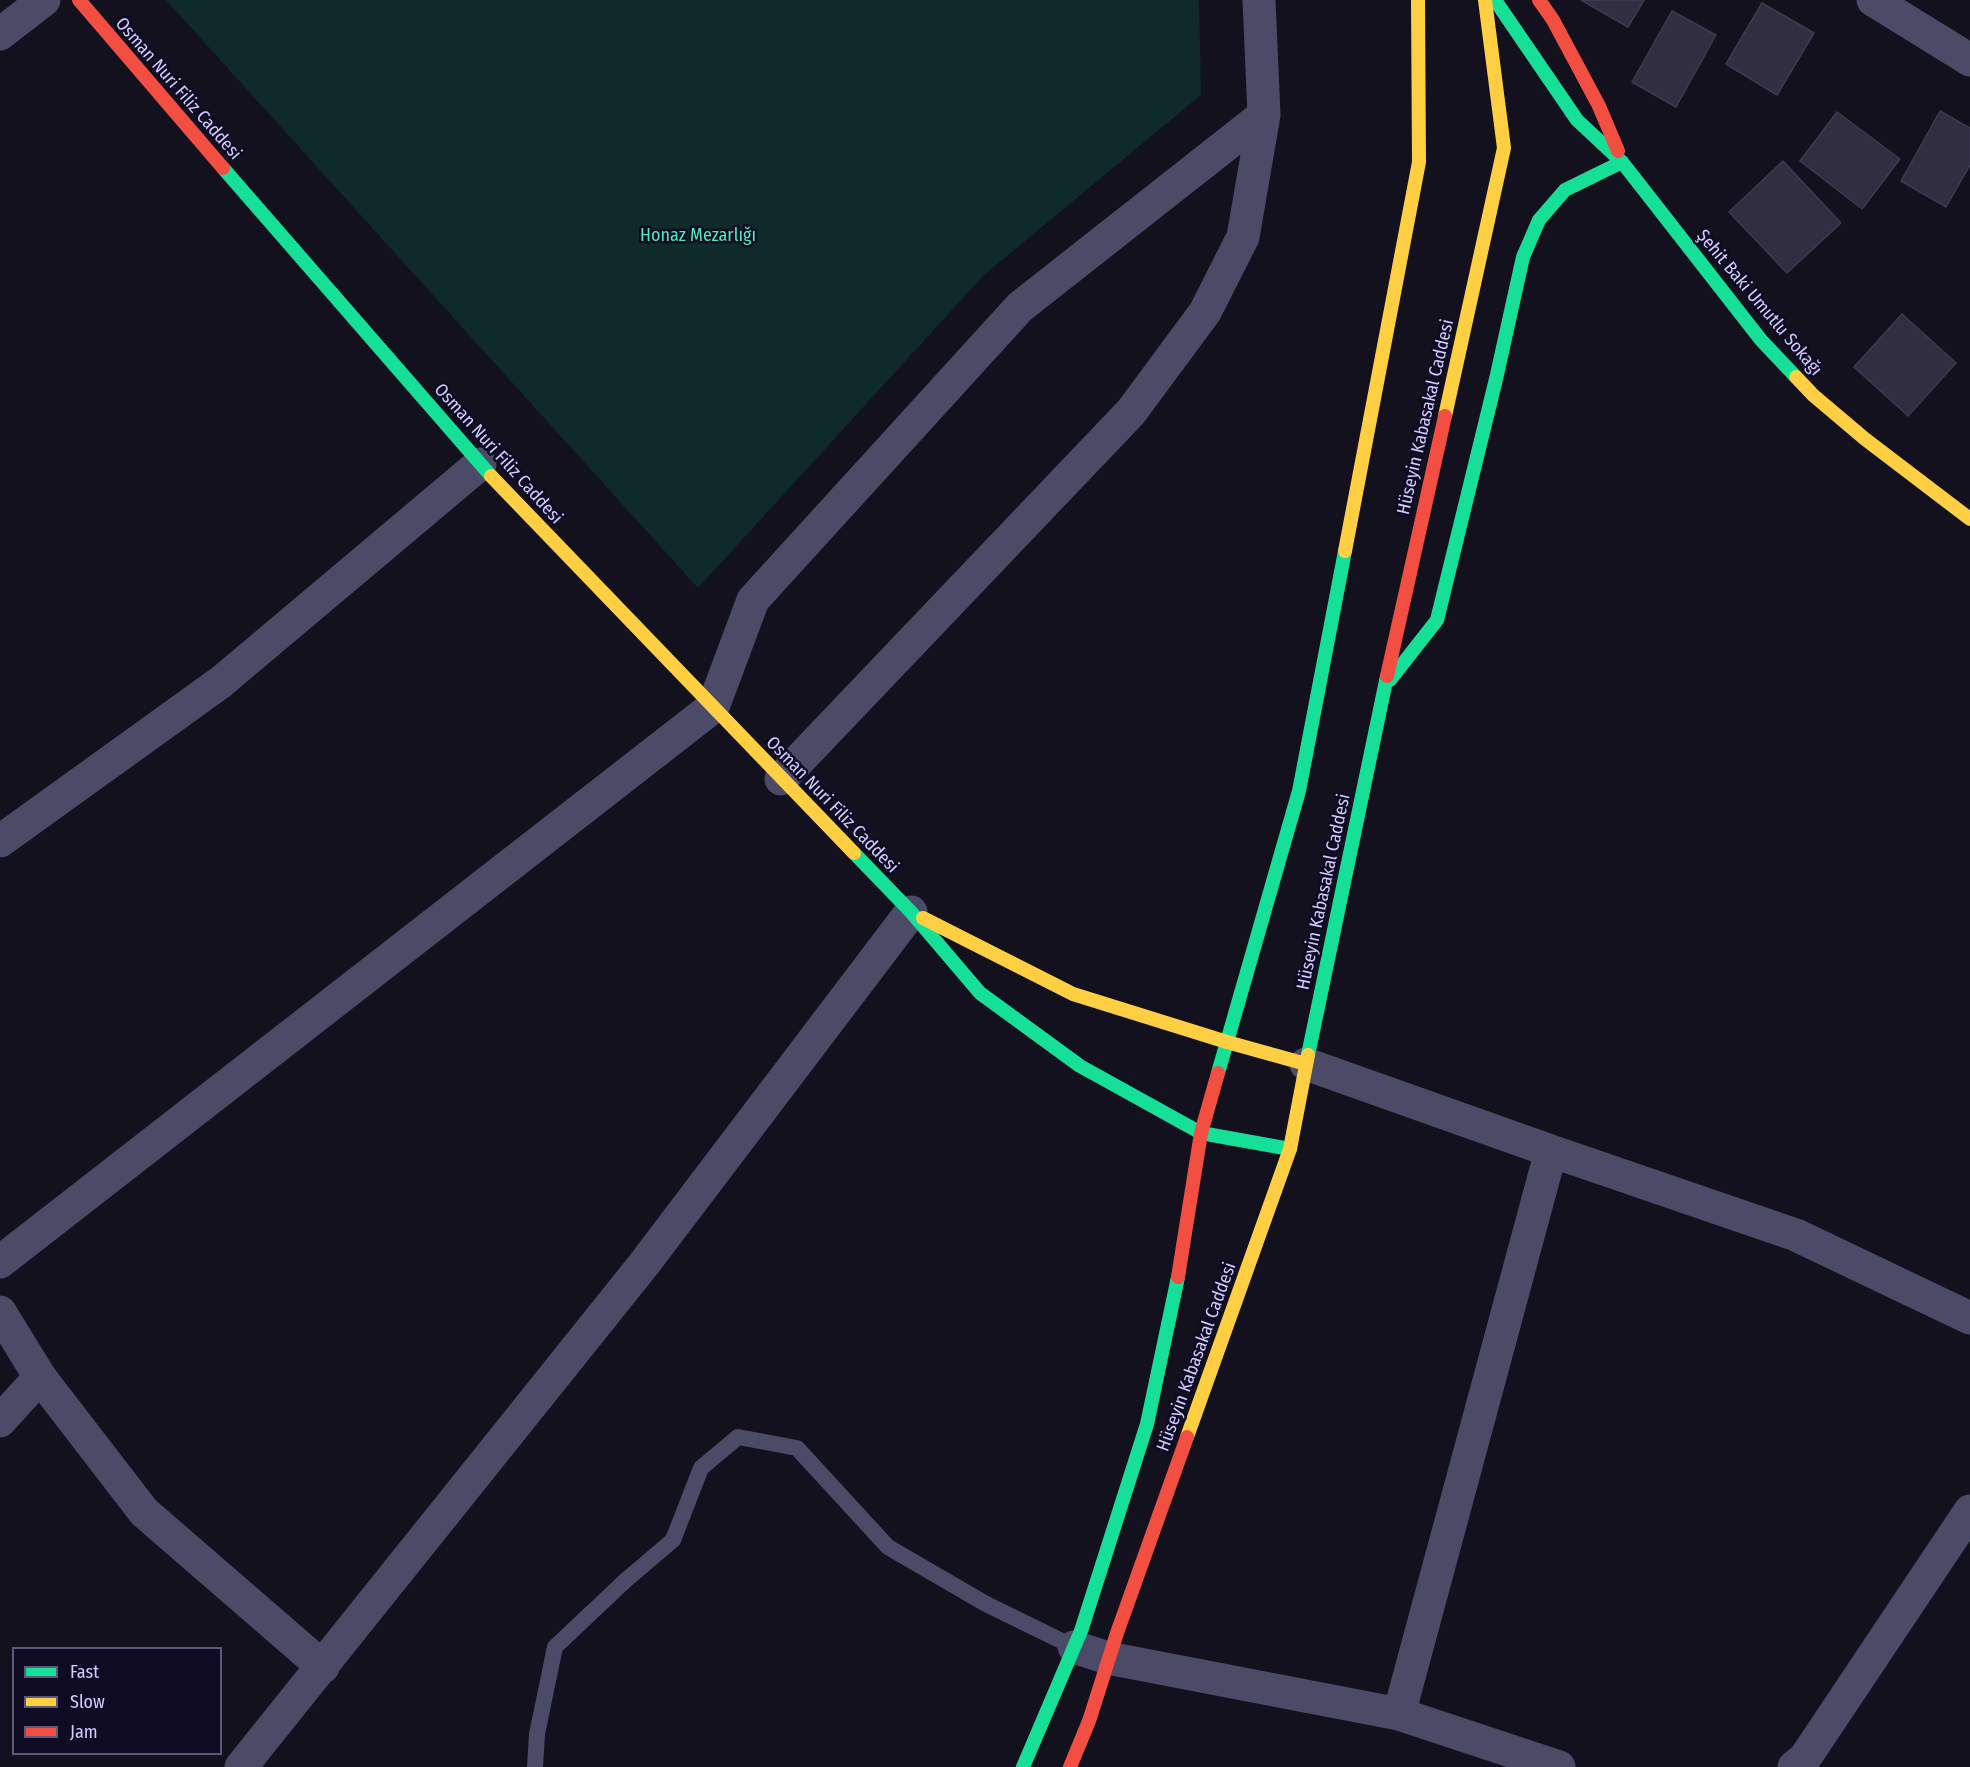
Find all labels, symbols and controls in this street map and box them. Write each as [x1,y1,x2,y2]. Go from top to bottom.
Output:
street label: Osman Nuri Filiz Caddesi [110,13,246,165]
park label: Honaz Mezarlığı [640,225,756,247]
street label: Şehit Baki Umutlu Sokağı [1692,226,1826,380]
street label: Hüseyin Kabasakal Caddesi [1393,317,1459,517]
street label: Osman Nuri Filiz Caddesi [429,379,567,529]
street label: Osman Nuri Filiz Caddesi [761,732,903,878]
street label: Hüseyin Kabasakal Caddesi [1293,792,1355,992]
street label: Hüseyin Kabasakal Caddesi [1153,1259,1241,1455]
legend [12,1647,222,1755]
text: Fast [70,1661,99,1683]
text: Slow [70,1691,105,1713]
text: Jam [70,1721,98,1743]

